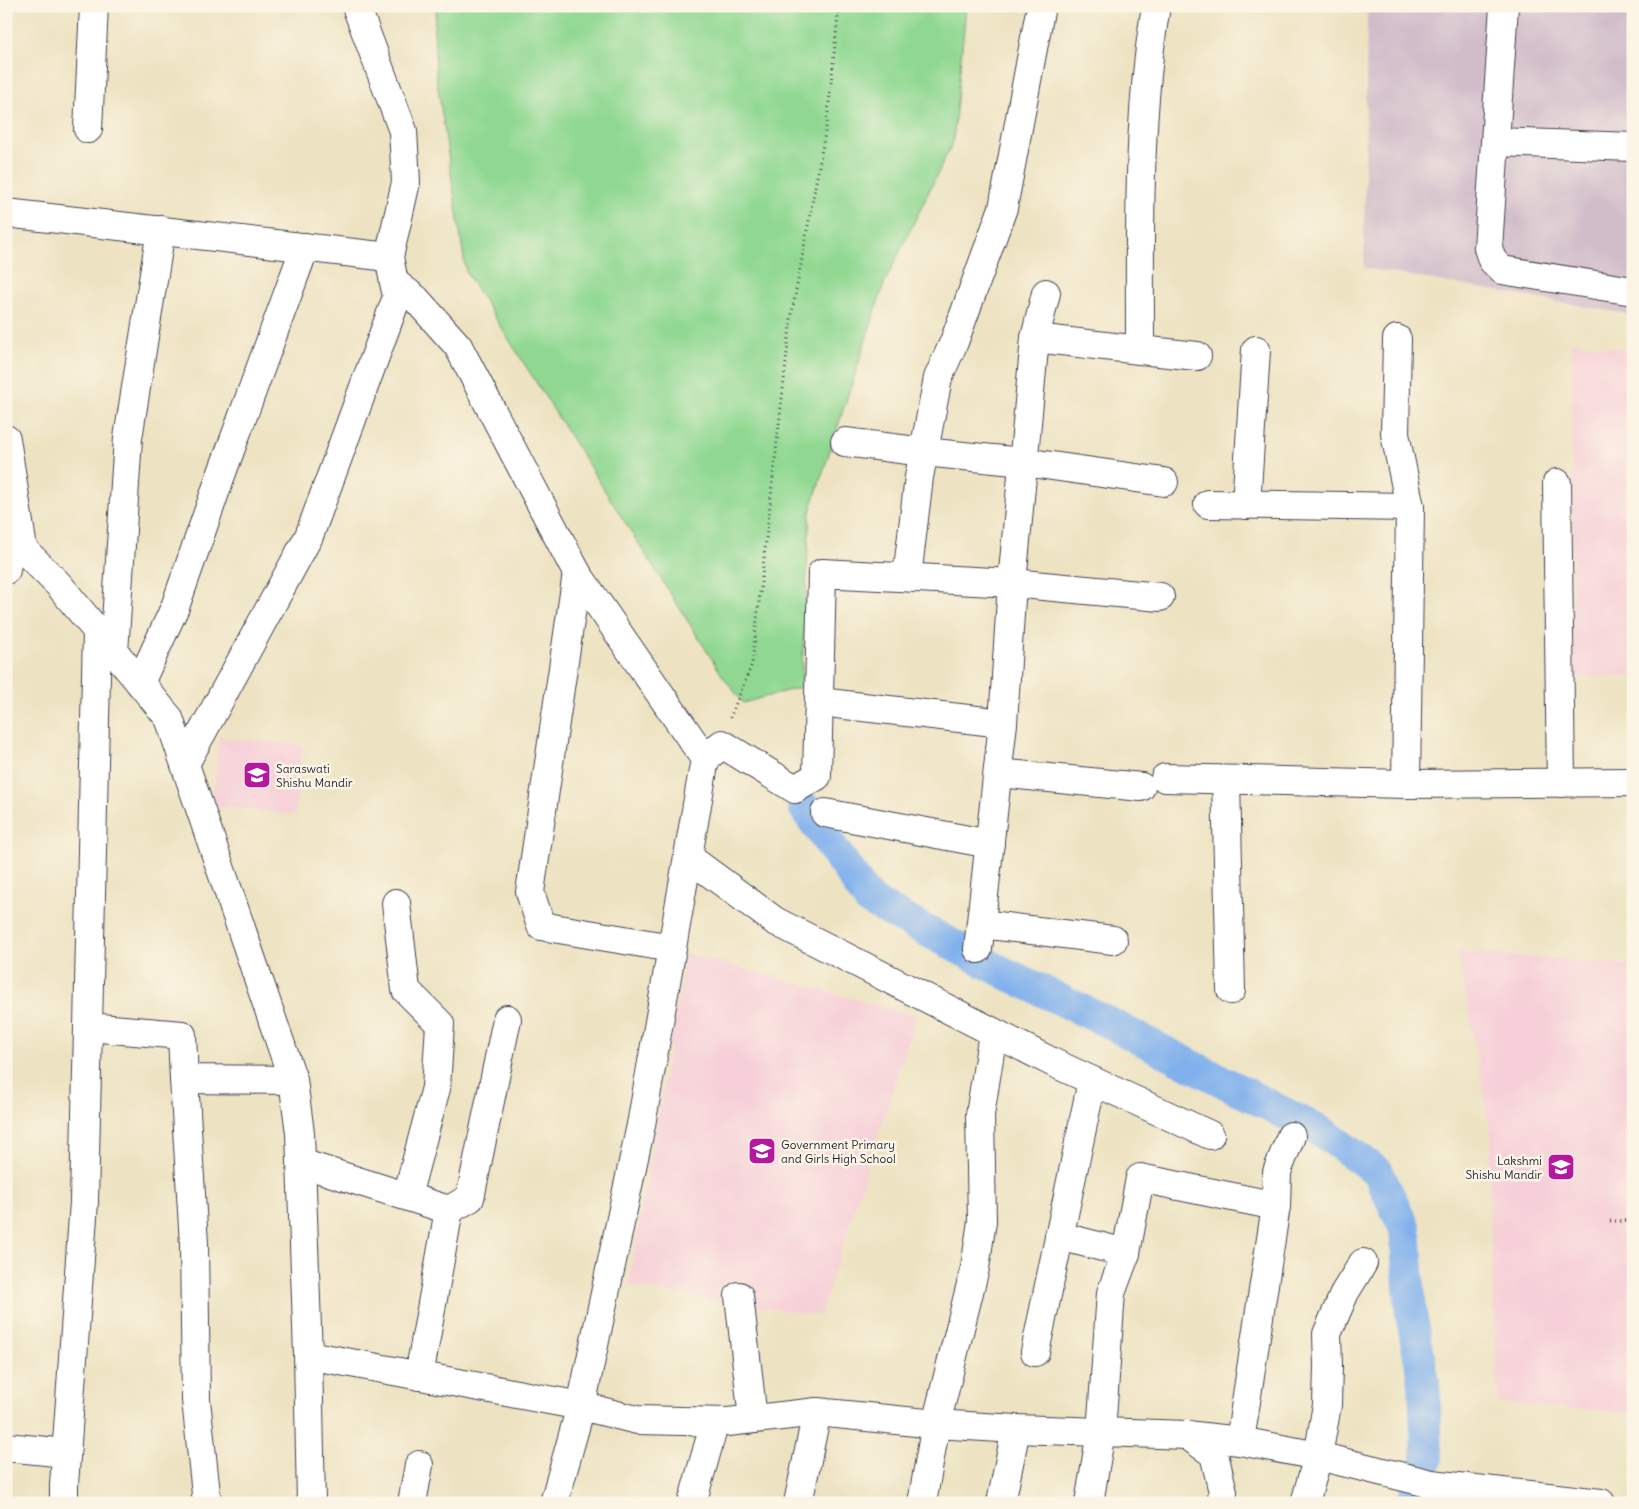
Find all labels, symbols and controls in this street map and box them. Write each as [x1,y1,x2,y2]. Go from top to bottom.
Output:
school or university icon: Saraswati Shishu Mandir [242,760,272,790]
place label: Saraswati Shishu Mandir [276,761,353,790]
school or university icon: Government Primary and Girls High School [747,1136,777,1166]
place label: Government Primary and Girls High School [781,1137,896,1166]
school or university icon: Lakshmi Shishu Mandir [1546,1152,1576,1182]
place label: Lakshmi Shishu Mandir [1465,1153,1542,1182]

